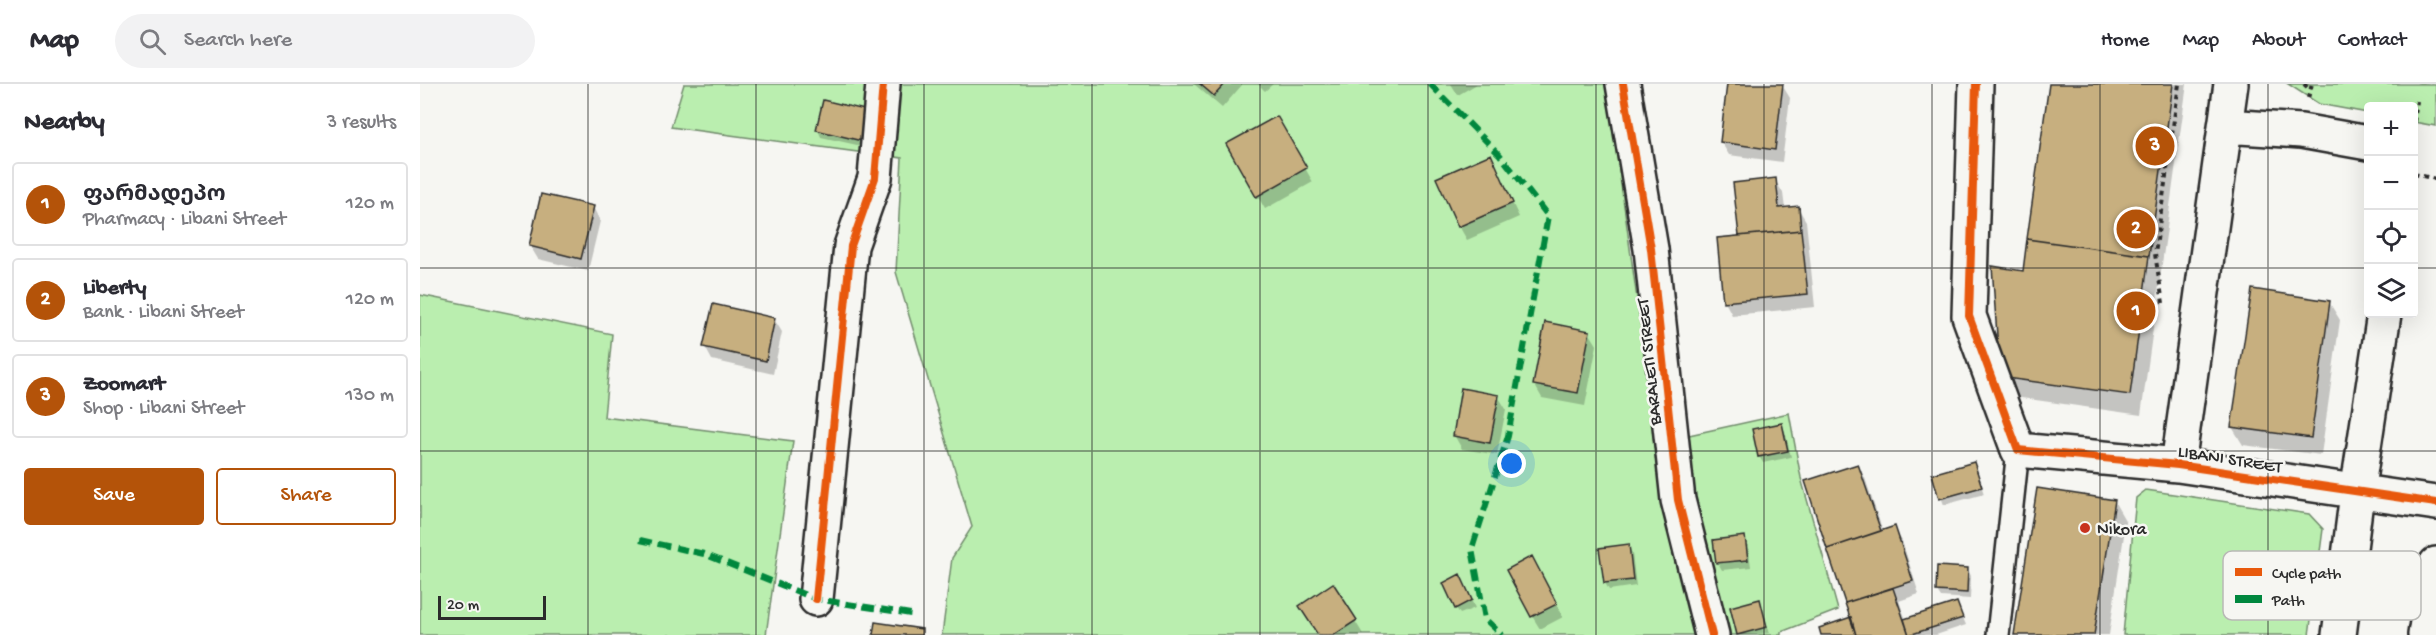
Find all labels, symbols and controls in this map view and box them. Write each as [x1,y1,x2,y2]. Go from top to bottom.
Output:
search box [115,14,535,68]
text: Map [30,25,79,58]
icon: search [136,25,169,58]
text: Search here [184,28,292,54]
text: Home [2101,29,2149,54]
text: Map [2182,29,2219,54]
text: About [2252,29,2305,54]
text: Contact [2338,29,2406,54]
map controls [2364,102,2418,318]
button: + [2364,102,2418,156]
text: Nearby [24,108,105,139]
text: 3 results [327,112,396,135]
pin: 3 [2136,124,2174,168]
button: − [2364,156,2418,210]
text: ფარმადეპო [83,183,226,209]
text: 1 [41,193,50,216]
text: 120 m [346,193,394,216]
pin: 2 [2116,206,2156,252]
text: Pharmacy · Libani Street [83,209,286,232]
button: locate [2364,210,2418,264]
button: layers [2364,264,2418,318]
text: Liberty [83,276,146,302]
pin: 1 [2116,288,2156,334]
text: 2 [41,289,50,312]
text: 120 m [346,289,394,312]
street label: BARALETI STREET [1633,296,1668,427]
text: Bank · Libani Street [83,302,244,325]
text: Zoomart [83,372,165,398]
text: 3 [40,385,51,408]
text: 130 m [345,385,394,408]
text: Shop · Libani Street [83,398,244,421]
street label: LIBANI STREET [2176,442,2284,479]
your location [1497,449,1526,478]
button: Save [24,468,204,525]
button: Share [216,468,396,525]
place label: Nikora [2097,520,2147,541]
marker: Nikora [2078,521,2092,535]
legend [2223,551,2421,620]
text: Cycle path [2272,566,2342,585]
scale bar [438,593,546,620]
text: Path [2271,593,2305,612]
text: 20 m [447,597,479,616]

